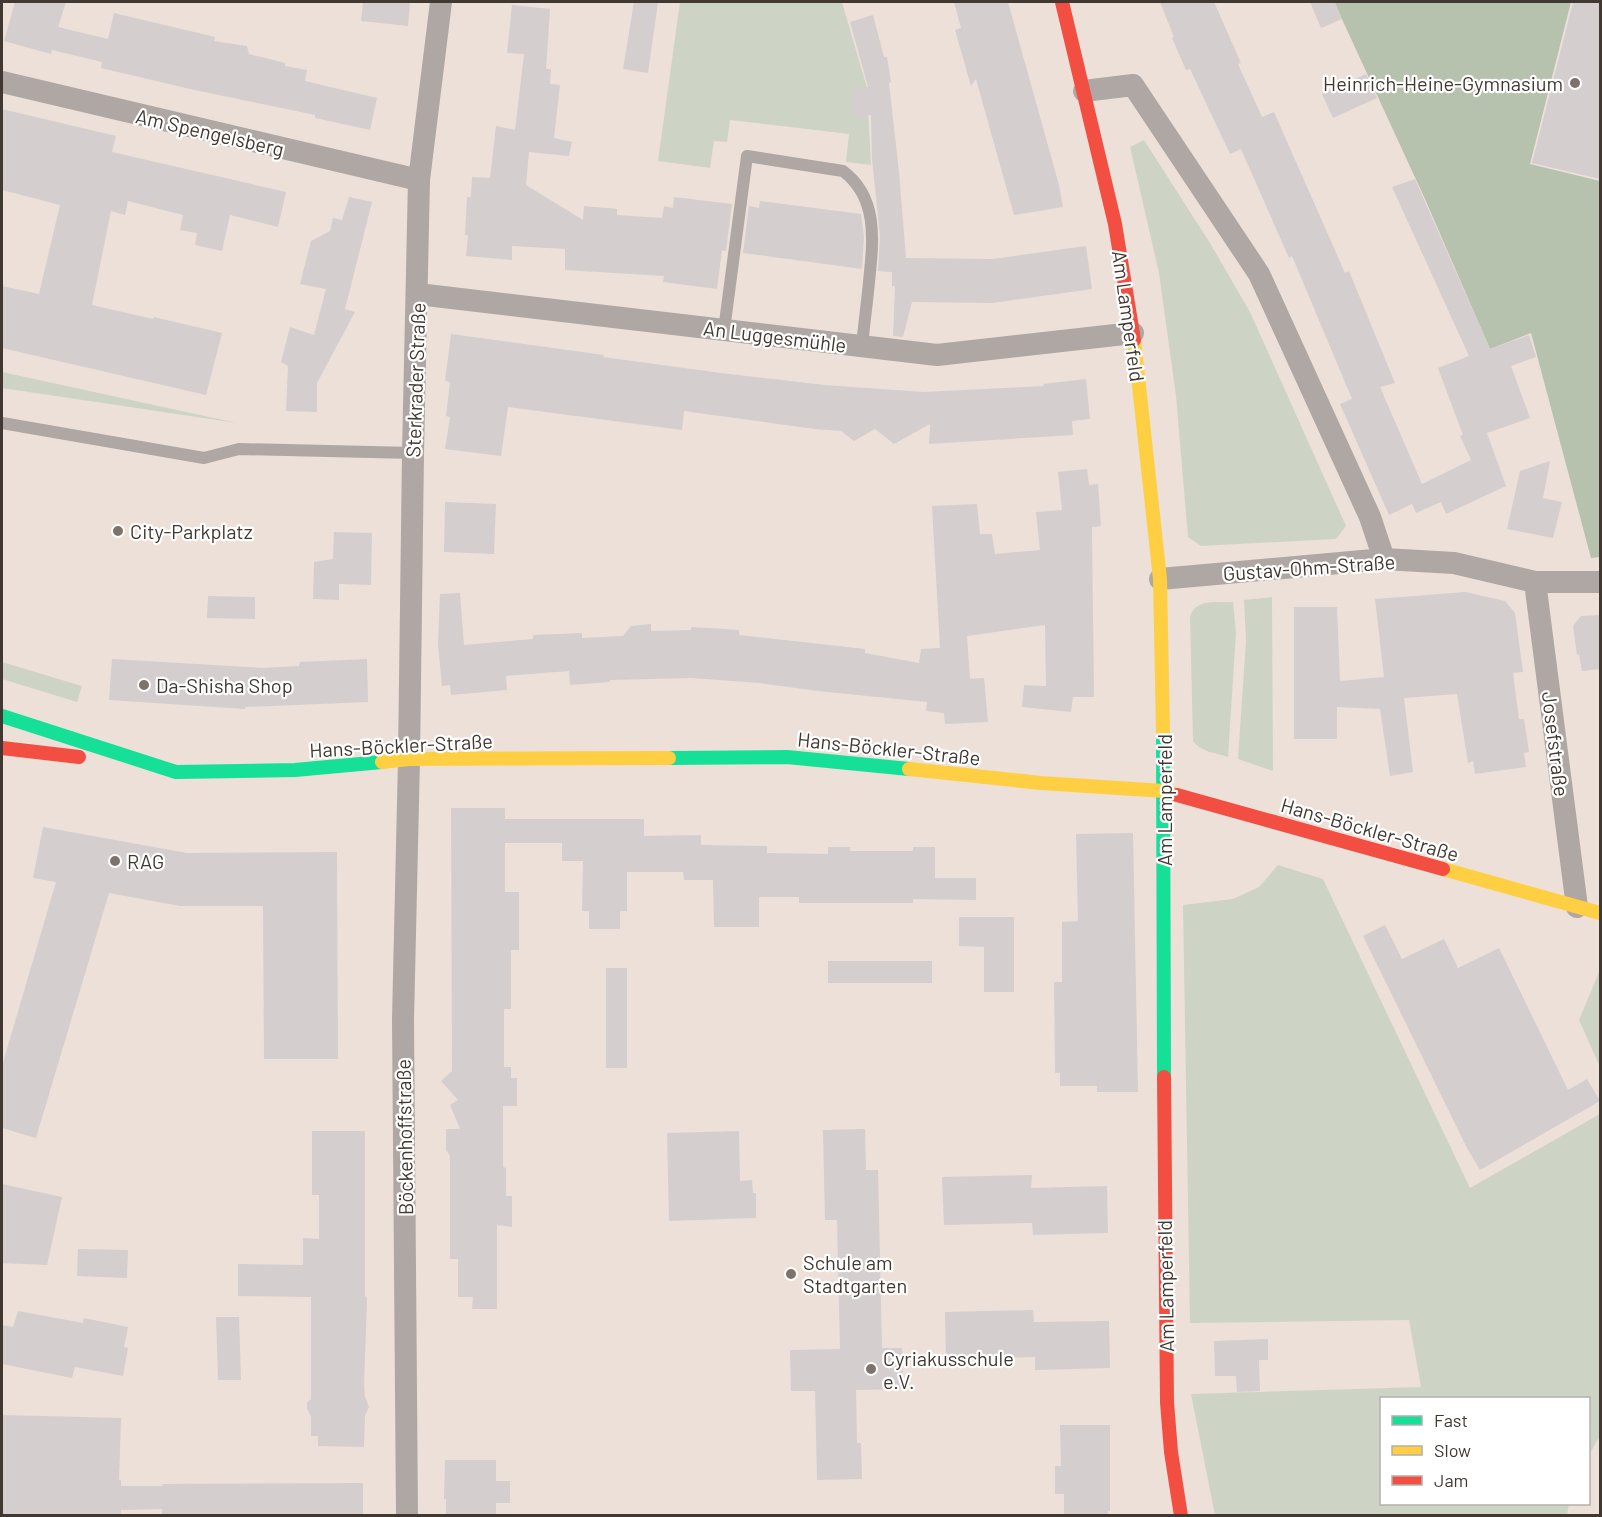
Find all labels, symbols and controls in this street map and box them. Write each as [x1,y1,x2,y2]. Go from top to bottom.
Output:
place label: Heinrich-Heine-Gymnasium [1323,71,1563,95]
marker: Heinrich-Heine-Gymnasium [1568,76,1582,90]
street label: Am Spengelsberg [134,103,286,161]
street label: Am Lamperfeld [1108,249,1150,383]
street label: Sterkrader Straße [400,302,430,458]
street label: An Luggesmühle [702,315,848,357]
place label: City-Parkplatz [130,519,253,543]
marker: City-Parkplatz [111,524,125,538]
street label: Gustav-Ohm-Straße [1222,549,1396,585]
place label: Da-Shisha Shop [156,673,293,697]
marker: Da-Shisha Shop [137,678,151,692]
street label: Josefstraße [1538,690,1574,798]
street label: Hans-Böckler-Straße [796,726,982,770]
street label: Hans-Böckler-Straße [309,728,493,762]
street label: Am Lamperfeld [1152,734,1176,866]
street label: Hans-Böckler-Straße [1278,792,1462,866]
place label: RAG [127,849,164,873]
marker: RAG [108,854,122,868]
street label: Böckenhoffstraße [391,1059,417,1215]
street label: Am Lamperfeld [1152,1220,1178,1352]
place label: Schule am Stadtgarten [803,1250,907,1297]
marker: Schule am Stadtgarten [784,1267,798,1281]
place label: Cyriakusschule e.V. [883,1346,1014,1393]
marker: Cyriakusschule e.V. [864,1362,878,1376]
legend [1380,1397,1590,1505]
text: Fast [1434,1409,1468,1431]
text: Slow [1434,1439,1471,1461]
text: Jam [1434,1469,1468,1491]

